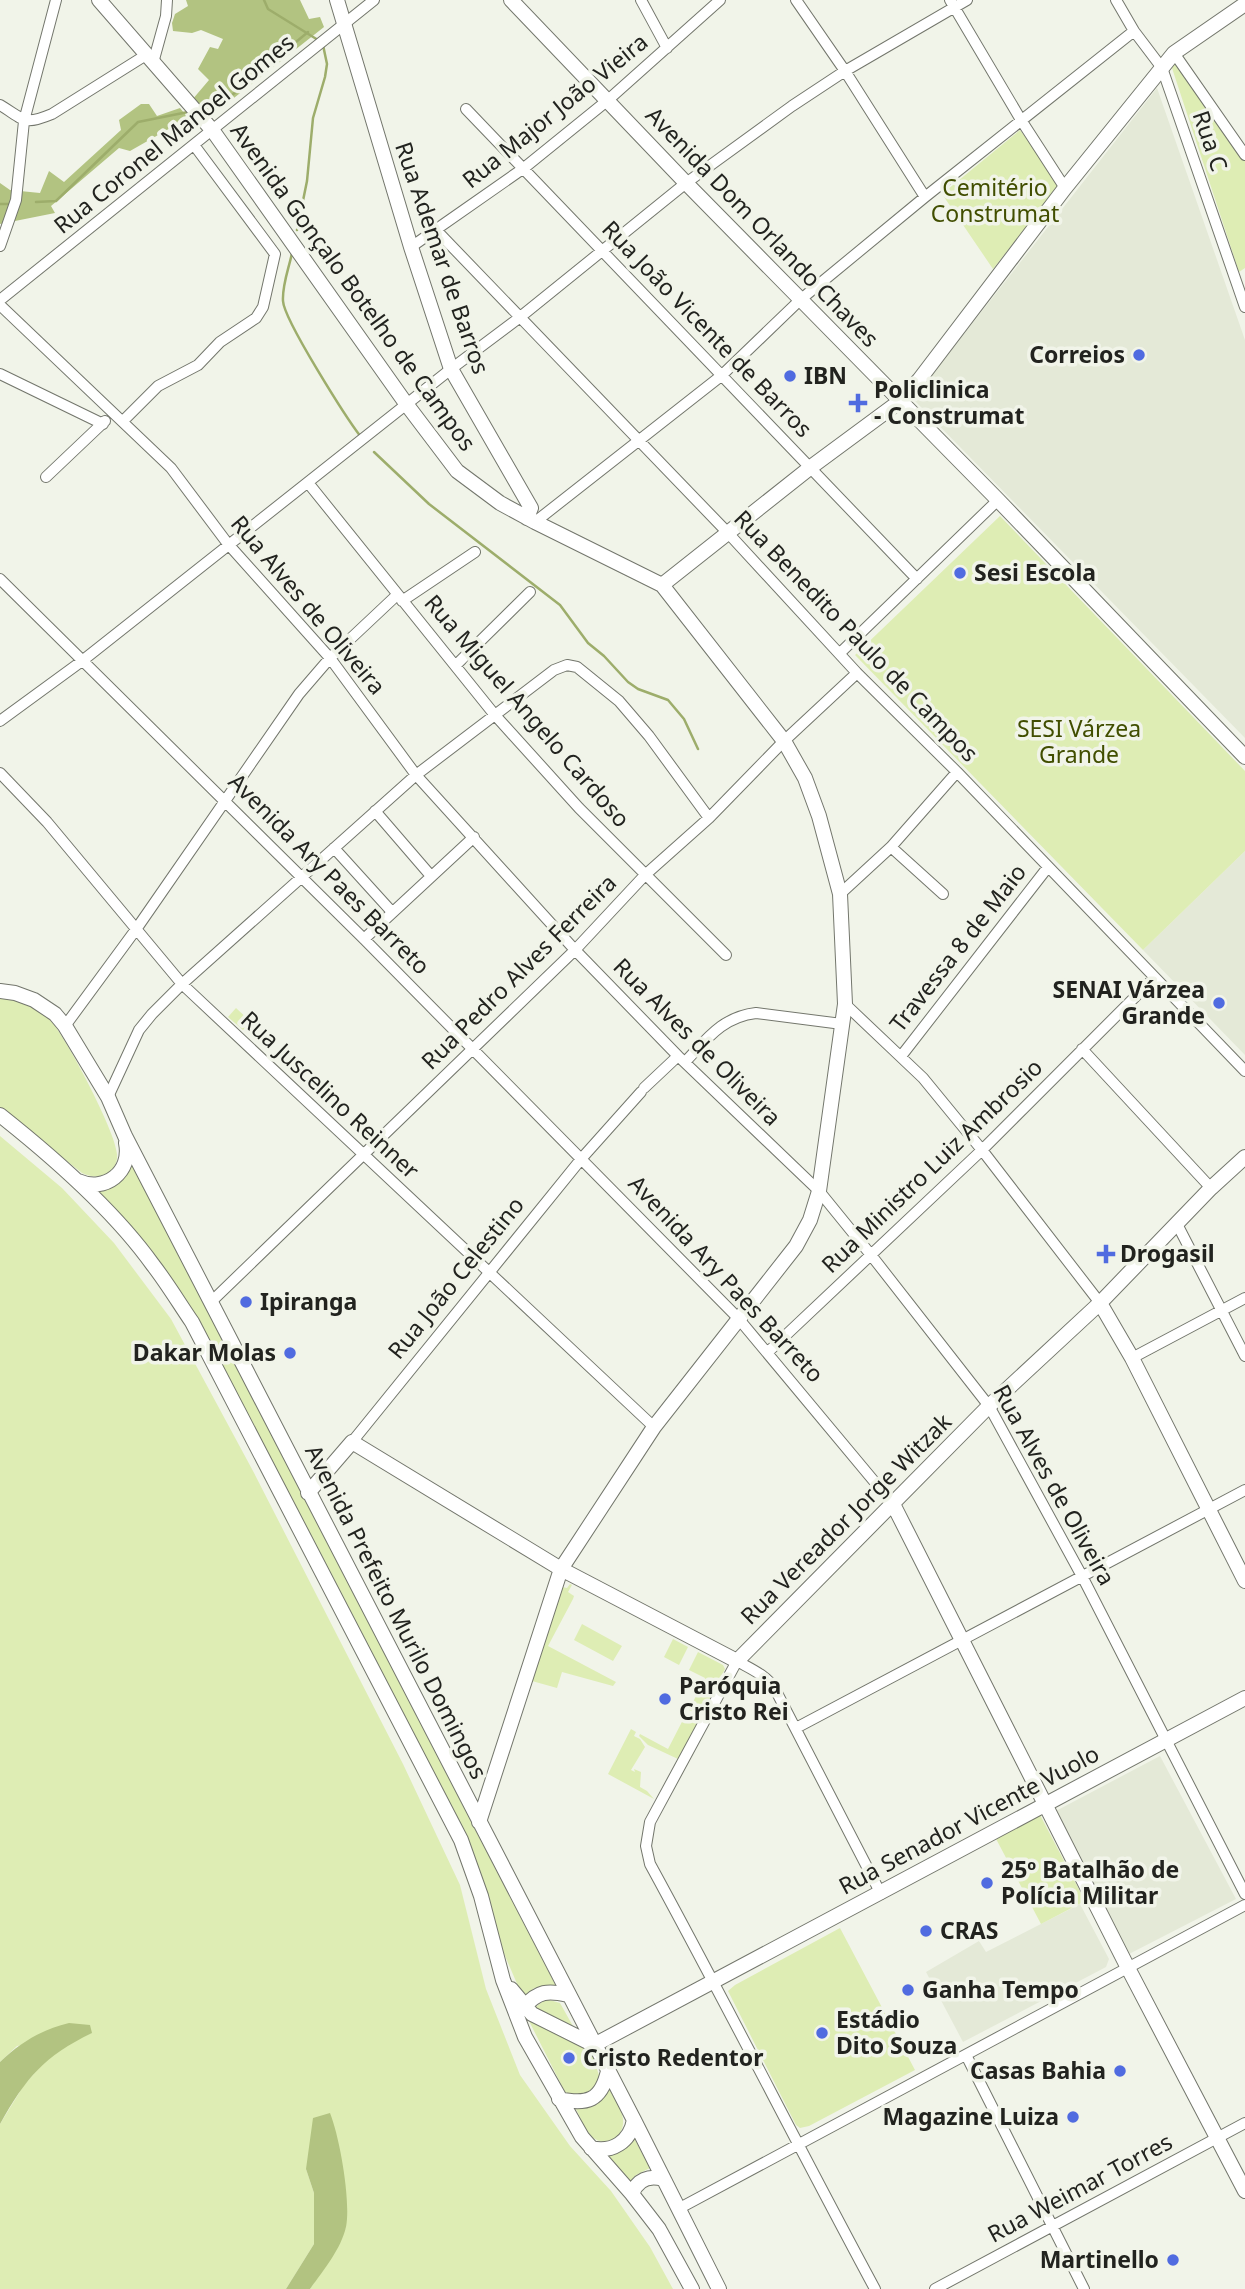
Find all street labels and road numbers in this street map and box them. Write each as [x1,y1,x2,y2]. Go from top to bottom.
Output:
street label: Rua Major João Vieira [455,25,654,195]
street label: Rua Coronel Manoel Gomes [46,26,300,240]
street label: Avenida Dom Orlando Chaves [639,99,886,353]
street label: Rua C [1186,106,1236,175]
street label: Avenida Gonçalo Botelho de Campos [224,116,484,457]
street label: Rua Ademar de Barros [388,137,498,378]
street label: Rua João Vicente de Barros [595,213,820,444]
street label: Rua Benedito Paulo de Campos [728,502,986,768]
street label: Rua Alves de Oliveira [224,508,393,701]
street label: Rua Miguel Angelo Cardoso [418,587,638,834]
street label: Avenida Ary Paes Barreto [222,766,437,981]
street label: Travessa 8 de Maio [881,857,1033,1038]
street label: Rua Pedro Alves Ferreira [414,867,623,1076]
street label: Rua Alves de Oliveira [607,950,789,1132]
street label: Rua Juscelino Reinner [235,1003,427,1186]
street label: Rua Ministro Luiz Ambrosio [814,1051,1049,1280]
street label: Avenida Ary Paes Barreto [622,1168,831,1389]
street label: Rua João Celestino [380,1190,531,1365]
street label: Rua Alves de Oliveira [986,1378,1123,1591]
street label: Rua Vereador Jorge Witzak [733,1405,958,1631]
street label: Avenida Prefeito Murilo Domingos [298,1439,495,1784]
street label: Rua Senador Vicente Vuolo [833,1737,1104,1901]
street label: Rua Weimar Torres [982,2125,1177,2249]

